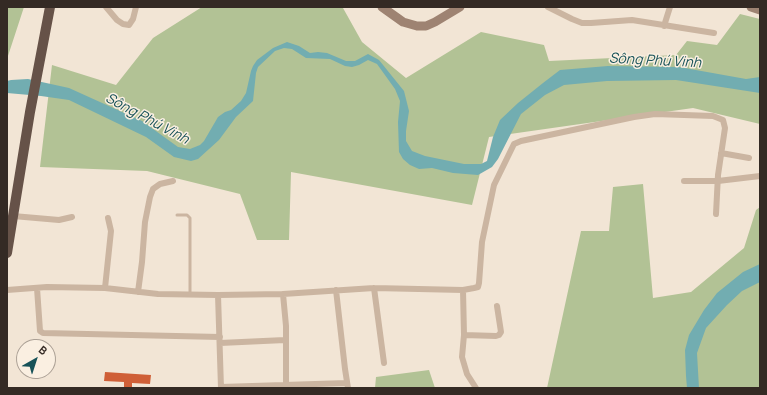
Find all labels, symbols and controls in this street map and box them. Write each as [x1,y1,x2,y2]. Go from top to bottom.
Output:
water label: Sông Phú Vinh [608,50,702,72]
water label: Sông Phú Vinh [102,90,192,148]
north arrow [16,339,56,379]
text: B [36,342,51,358]

